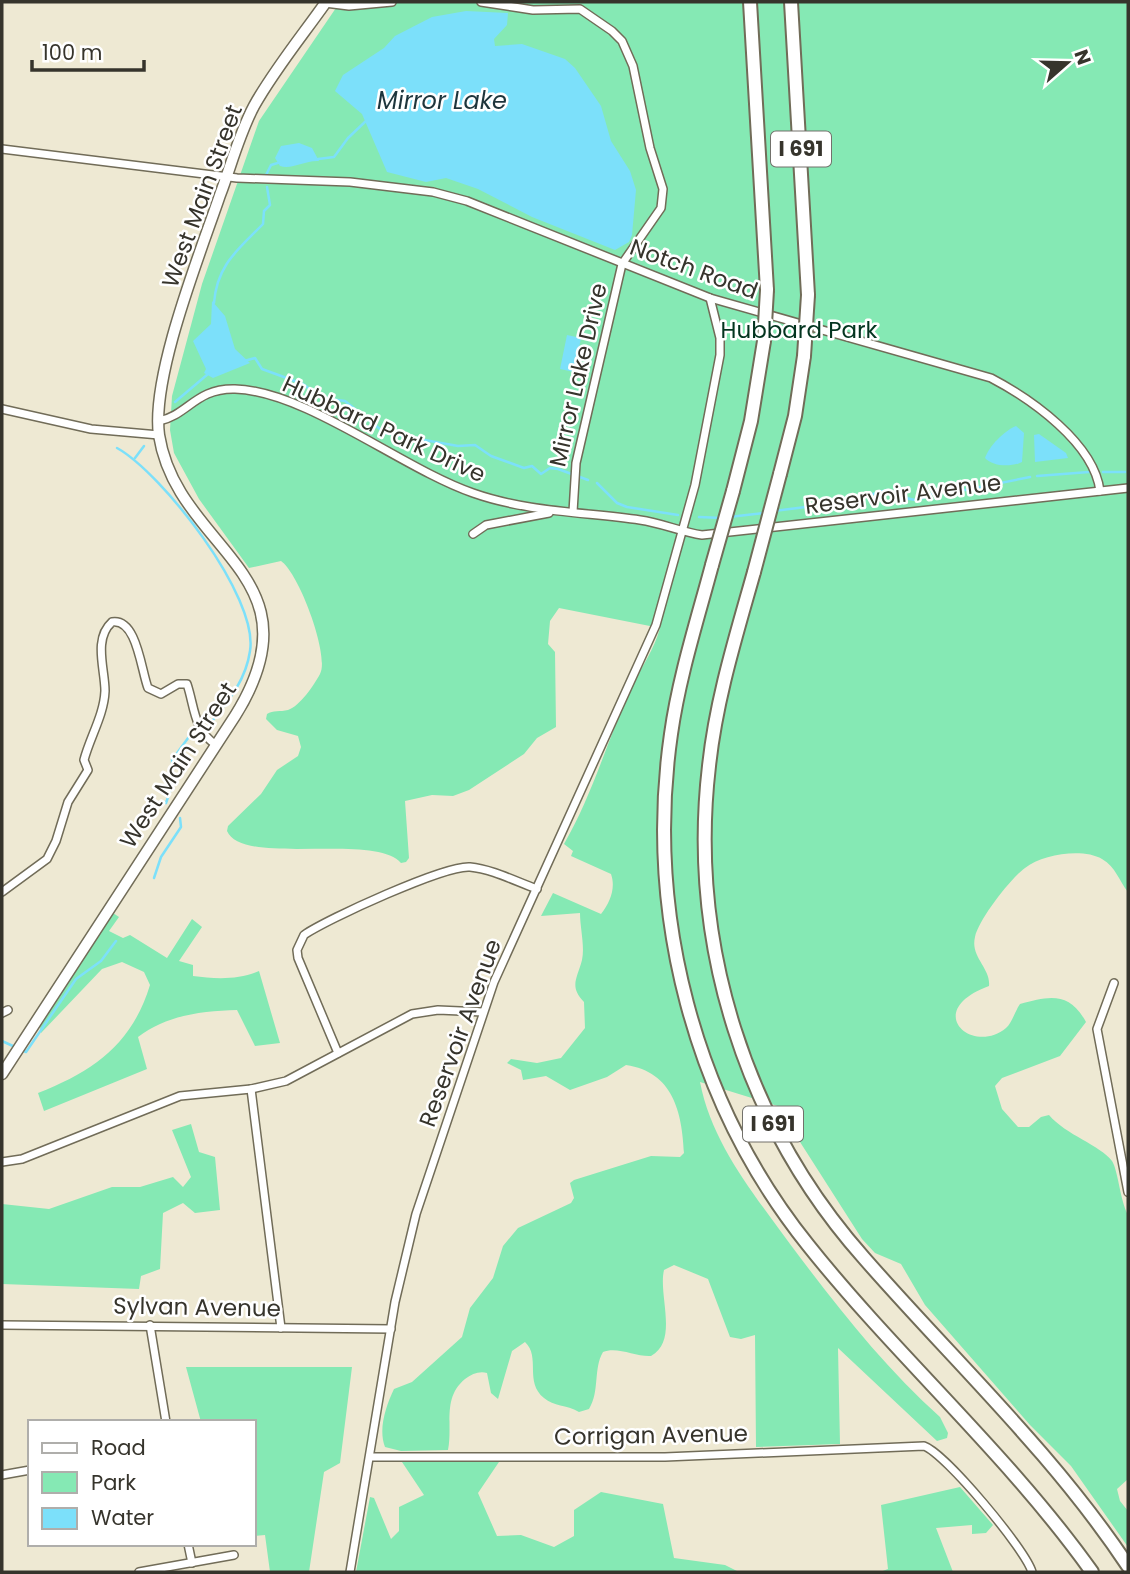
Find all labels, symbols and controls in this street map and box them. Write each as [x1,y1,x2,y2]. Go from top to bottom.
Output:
scale bar [32,28,144,72]
north arrow [1032,28,1102,98]
text: 100 m [42,38,102,67]
text: N [1067,46,1098,69]
water label: Mirror Lake [377,84,507,117]
street label: West Main Street [154,100,250,292]
road number: I 691 [771,132,831,166]
street label: Notch Road [626,231,762,307]
street label: Mirror Lake Drive [541,280,615,470]
park label: Hubbard Park [721,314,878,346]
street label: Hubbard Park Drive [277,368,491,490]
street label: Reservoir Avenue [803,466,1003,522]
street label: West Main Street [112,676,244,854]
street label: Reservoir Avenue [411,935,509,1131]
road number: I 691 [743,1106,803,1142]
street label: Sylvan Avenue [113,1290,281,1324]
street label: Corrigan Avenue [554,1417,748,1453]
legend [28,1420,256,1546]
text: Road [91,1433,146,1462]
text: Park [91,1468,136,1497]
text: Water [91,1503,154,1532]

